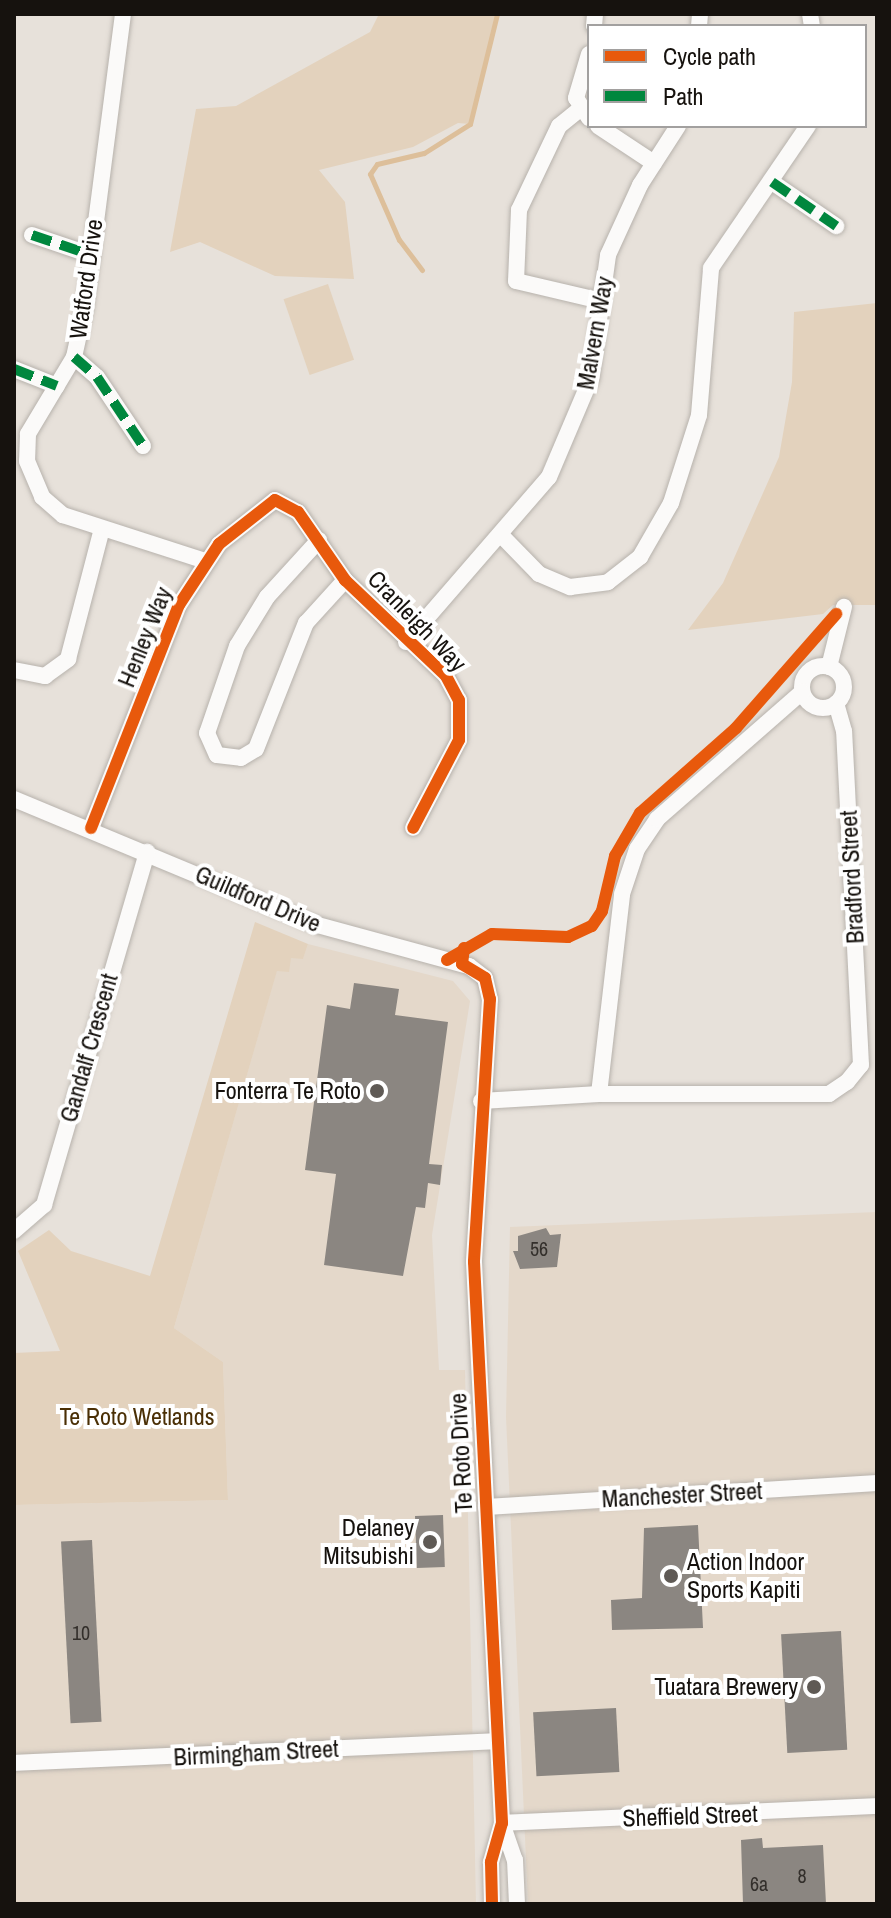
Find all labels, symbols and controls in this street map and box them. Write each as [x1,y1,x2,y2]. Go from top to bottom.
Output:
legend [587,24,867,128]
text: Cycle path [663,40,756,72]
text: Path [663,80,704,112]
street label: Watford Drive [63,217,109,341]
street label: Malvern Way [571,274,619,392]
street label: Cranleigh Way [362,564,472,678]
street label: Henley Way [112,583,178,691]
street label: Bradford Street [834,810,870,944]
street label: Guildford Drive [191,860,325,938]
street label: Gandalf Crescent [54,970,124,1126]
place label: Fonterra Te Roto [214,1077,361,1105]
marker: Fonterra Te Roto [368,1082,386,1100]
house number: 56 [530,1236,548,1260]
street label: Te Roto Drive [443,1392,479,1514]
park label: Te Roto Wetlands [60,1403,214,1431]
street label: Manchester Street [601,1476,763,1514]
place label: Delaney Mitsubishi [323,1514,414,1570]
marker: Delaney Mitsubishi [421,1533,439,1551]
place label: Action Indoor Sports Kapiti [687,1548,804,1604]
marker: Action Indoor Sports Kapiti [662,1567,680,1585]
house number: 10 [72,1620,90,1644]
place label: Tuatara Brewery [654,1673,798,1701]
marker: Tuatara Brewery [805,1678,823,1696]
street label: Birmingham Street [173,1734,339,1772]
street label: Sheffield Street [622,1799,758,1833]
house number: 8 [797,1863,807,1887]
house number: 6a [750,1871,768,1895]

